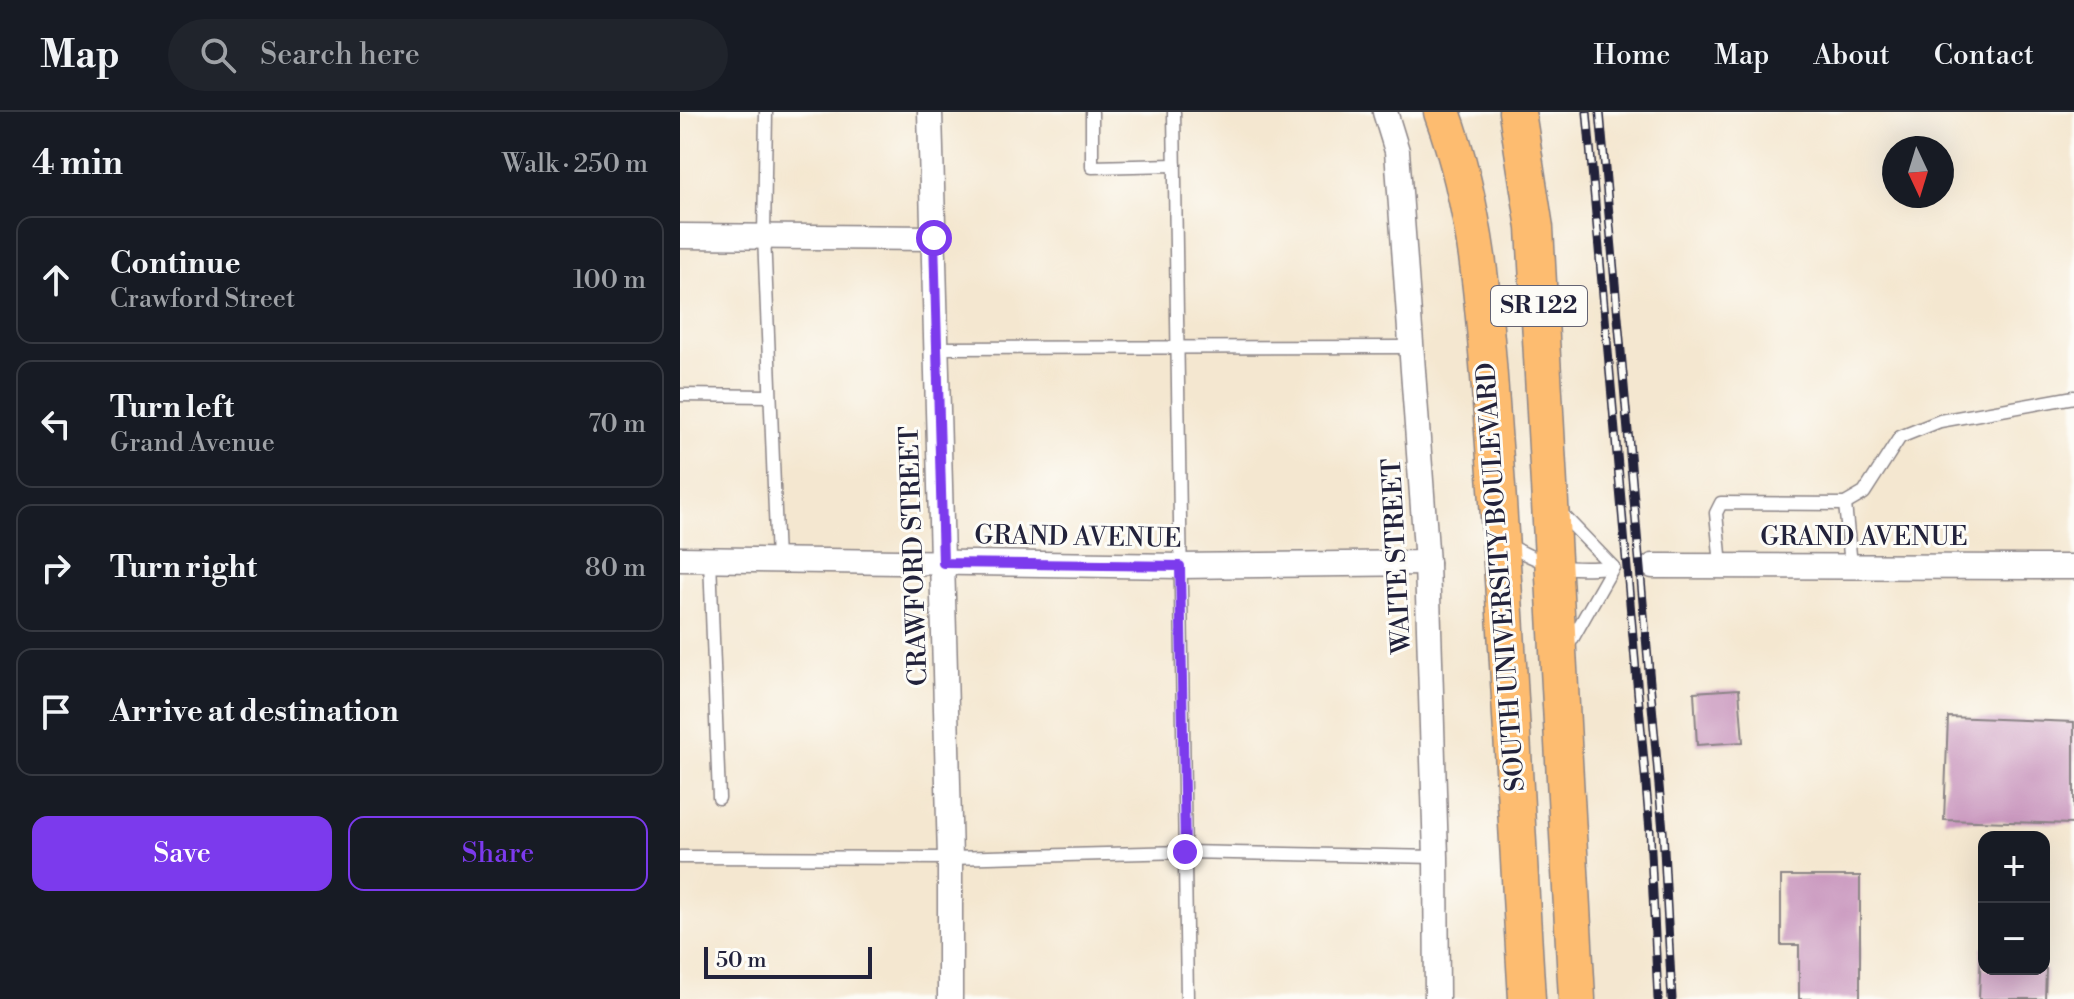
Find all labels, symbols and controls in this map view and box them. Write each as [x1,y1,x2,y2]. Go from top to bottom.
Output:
search box [168,19,728,91]
text: Map [40,32,120,79]
icon: search [196,33,240,77]
text: Search here [260,36,420,74]
text: Home [1594,38,1670,73]
text: Map [1714,38,1769,73]
text: About [1813,38,1890,73]
text: Contact [1934,38,2034,73]
north arrow [1882,136,1954,208]
text: 4 min [32,143,123,185]
text: Walk · 250 m [502,148,648,180]
route start [916,220,952,256]
text: Continue [110,245,241,283]
icon: ahead [34,258,78,302]
text: 100 m [573,264,646,296]
text: Crawford Street [110,283,295,315]
road number: SR 122 [1491,286,1587,326]
street label: SOUTH UNIVERSITY BOULEVARD [1470,361,1532,793]
text: Turn left [110,389,234,427]
icon: left [34,402,78,446]
text: 70 m [588,408,646,440]
street label: CRAWFORD STREET [893,425,935,687]
text: Grand Avenue [110,427,275,459]
street label: WAITE STREET [1376,458,1418,655]
street label: GRAND AVENUE [974,519,1182,555]
street label: GRAND AVENUE [1760,521,1968,553]
icon: right [34,546,78,590]
text: Turn right [110,549,257,587]
text: 80 m [585,552,646,584]
icon: arrive [34,690,78,734]
text: Arrive at destination [110,693,399,731]
button: Save [32,816,332,891]
button: Share [348,816,648,891]
map controls [1978,831,2050,975]
button: + [1978,831,2050,903]
route end [1167,834,1203,870]
button: − [1978,903,2050,975]
scale bar [704,943,872,979]
text: 50 m [716,947,767,974]

